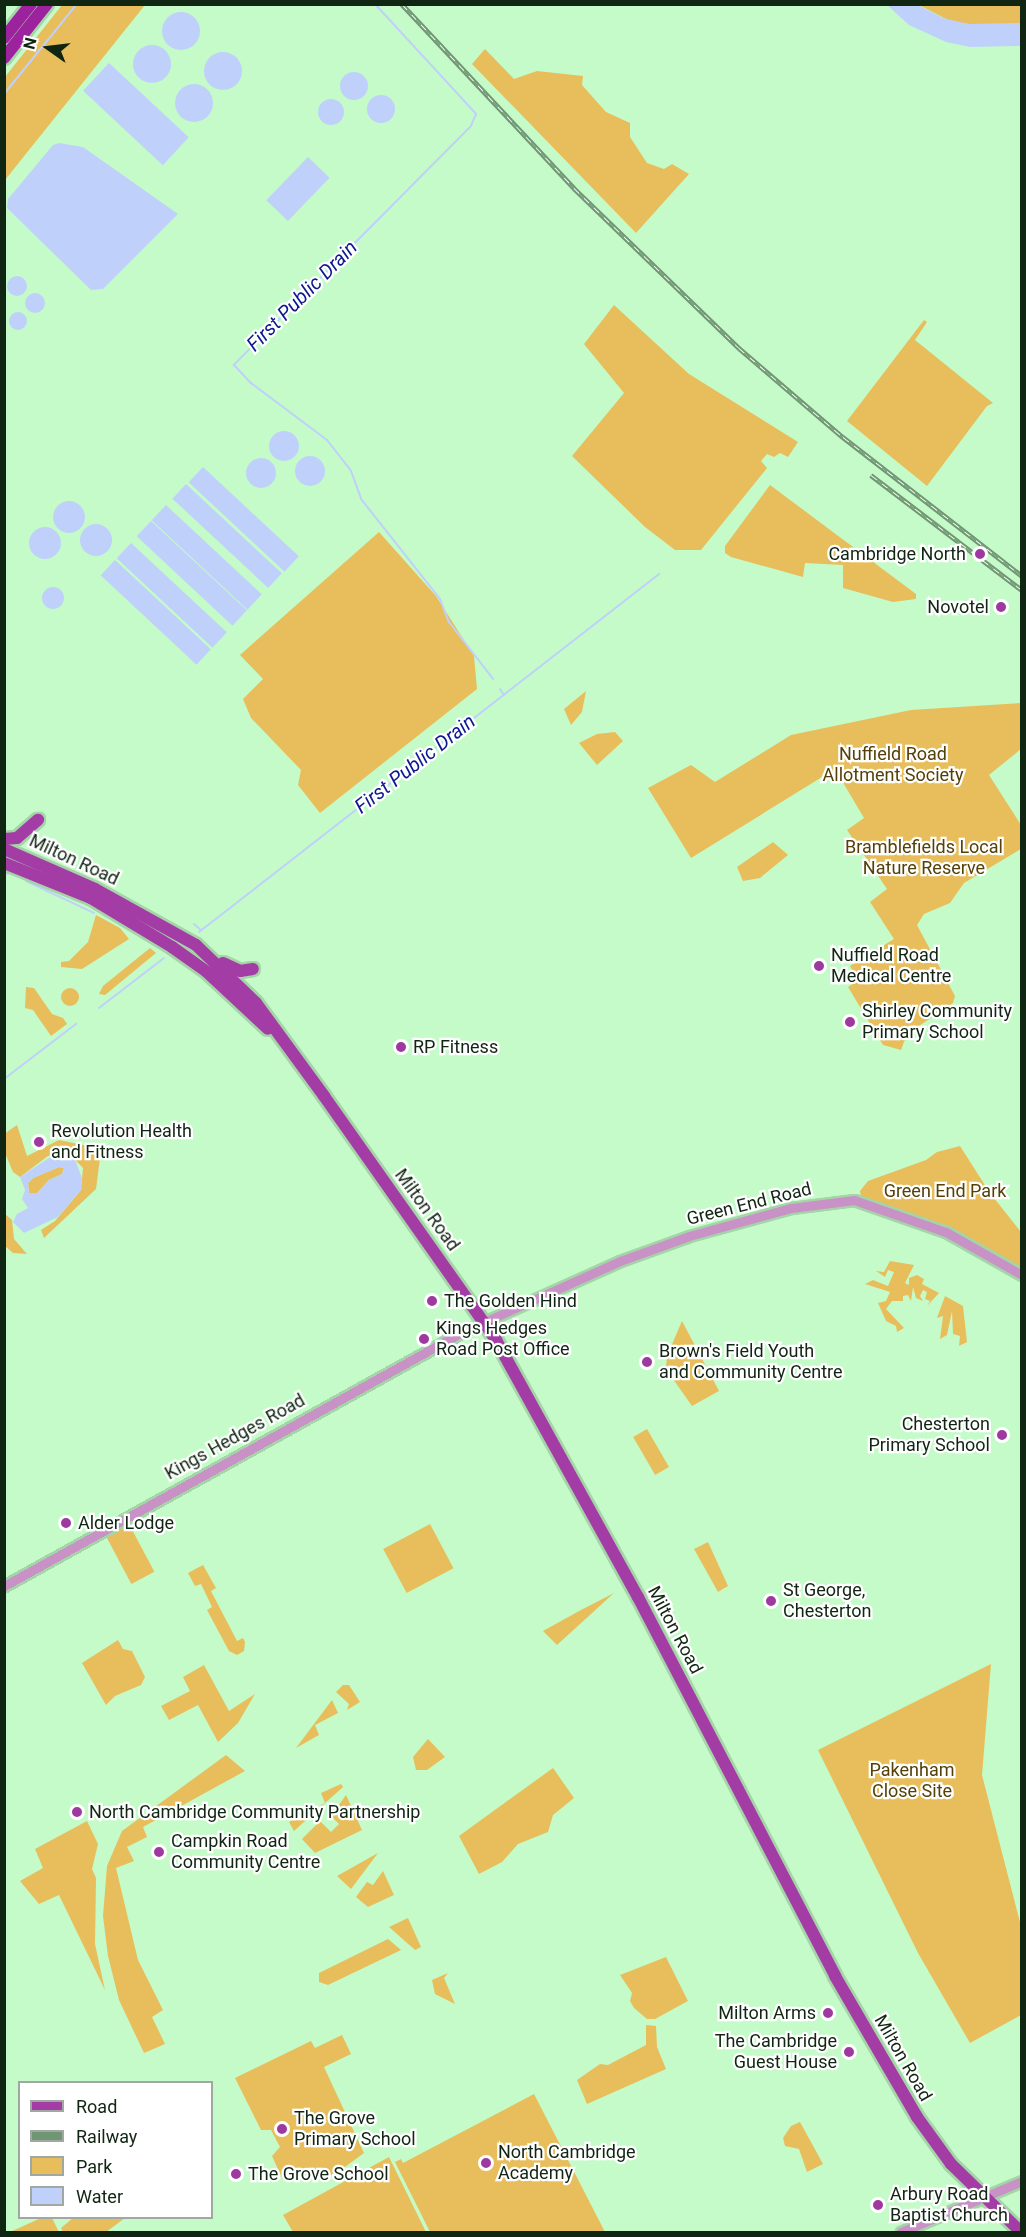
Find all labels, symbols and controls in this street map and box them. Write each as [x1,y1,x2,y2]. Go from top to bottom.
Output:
north arrow [18,18,78,78]
text: N [19,36,41,51]
water label: First Public Drain [242,236,362,356]
place label: Cambridge North [828,543,966,565]
marker: Cambridge North [971,545,989,563]
place label: Novotel [927,596,989,618]
marker: Novotel [994,600,1008,614]
water label: First Public Drain [350,709,480,819]
park label: Nuffield Road Allotment Society [823,744,963,786]
street label: Milton Road [26,830,122,890]
park label: Bramblefields Local Nature Reserve [845,837,1003,880]
place label: Nuffield Road Medical Centre [831,945,951,988]
marker: Nuffield Road Medical Centre [812,959,826,973]
place label: Shirley Community Primary School [862,1001,1012,1044]
marker: Shirley Community Primary School [843,1015,857,1029]
place label: RP Fitness [413,1036,498,1058]
marker: RP Fitness [394,1040,408,1054]
place label: Revolution Health and Fitness [51,1121,192,1164]
marker: Revolution Health and Fitness [32,1135,46,1149]
street label: Milton Road [390,1165,464,1255]
street label: Green End Road [684,1178,814,1230]
park label: Green End Park [884,1180,1006,1202]
place label: The Golden Hind [444,1290,577,1312]
marker: The Golden Hind [425,1294,439,1308]
place label: Kings Hedges Road Post Office [436,1318,570,1360]
marker: Kings Hedges Road Post Office [417,1332,431,1346]
place label: Brown's Field Youth and Community Centre [659,1341,843,1384]
marker: Brown's Field Youth and Community Centre [640,1355,654,1369]
street label: Kings Hedges Road [161,1390,309,1484]
place label: Chesterton Primary School [868,1414,990,1456]
marker: Chesterton Primary School [995,1428,1009,1442]
place label: Alder Lodge [78,1512,174,1534]
marker: Alder Lodge [59,1516,73,1530]
place label: St George, Chesterton [783,1580,871,1622]
street label: Milton Road [643,1582,707,1678]
marker: St George, Chesterton [764,1594,778,1608]
park label: Pakenham Close Site [870,1760,954,1802]
place label: North Cambridge Community Partnership [89,1801,420,1823]
marker: North Cambridge Community Partnership [70,1805,84,1819]
place label: Campkin Road Community Centre [171,1831,320,1874]
marker: Campkin Road Community Centre [152,1845,166,1859]
place label: Milton Arms [718,2002,816,2024]
marker: Milton Arms [821,2006,835,2020]
street label: Milton Road [870,2011,936,2105]
place label: The Cambridge Guest House [715,2031,837,2074]
marker: The Cambridge Guest House [842,2045,856,2059]
legend [18,2081,213,2219]
text: Road [76,2096,117,2117]
place label: The Grove Primary School [294,2108,416,2150]
marker: The Grove Primary School [275,2122,289,2136]
text: Railway [76,2126,137,2147]
place label: North Cambridge Academy [498,2142,636,2184]
text: Park [76,2156,112,2177]
marker: North Cambridge Academy [479,2156,493,2170]
place label: The Grove School [248,2163,389,2185]
marker: The Grove School [229,2167,243,2181]
place label: Arbury Road Baptist Church [890,2184,1008,2226]
text: Water [76,2186,123,2207]
marker: Arbury Road Baptist Church [871,2198,885,2212]

